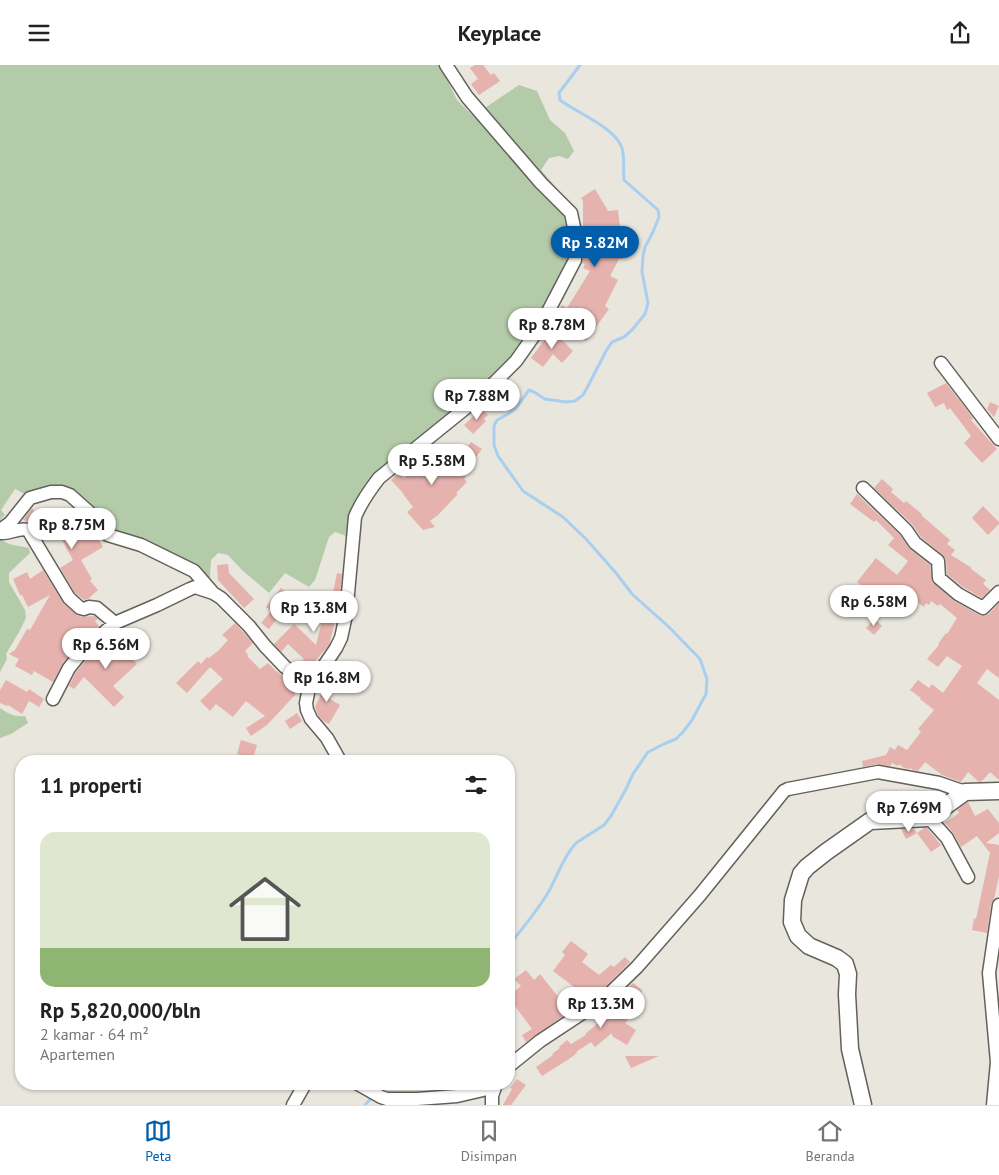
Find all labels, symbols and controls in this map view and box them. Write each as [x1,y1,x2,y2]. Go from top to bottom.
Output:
icon: menu [25,19,53,47]
text: Keyplace [458,19,541,47]
icon: share [946,19,974,47]
pin: Rp 5.82M [543,225,647,268]
text: Rp 5.82M [562,232,628,252]
pin: Rp 8.78M [500,307,604,350]
text: Rp 8.78M [519,314,585,334]
pin: Rp 7.88M [425,379,529,421]
text: Rp 7.88M [445,385,509,405]
pin: Rp 5.58M [380,443,484,486]
text: Rp 5.58M [399,450,465,470]
pin: Rp 8.75M [20,507,124,550]
text: Rp 8.75M [39,514,105,534]
pin: Rp 6.58M [822,585,926,627]
pin: Rp 13.8M [262,591,366,633]
text: Rp 6.58M [841,591,907,611]
text: Rp 13.8M [281,597,347,617]
pin: Rp 6.56M [54,627,158,670]
text: Rp 6.56M [73,634,139,654]
pin: Rp 16.8M [275,661,379,703]
text: Rp 16.8M [294,667,360,687]
icon: filters [462,771,490,799]
text: 11 properti [40,772,142,799]
pin: Rp 7.69M [857,791,961,833]
text: Rp 7.69M [877,797,941,817]
icon: home [220,864,310,954]
pin: Rp 13.3M [549,987,653,1029]
text: Rp 13.3M [568,993,634,1013]
text: Rp 5,820,000/bln [40,997,201,1024]
text: 2 kamar · 64 m² [40,1024,149,1044]
text: Apartemen [40,1044,115,1064]
tab: Peta [144,1117,172,1165]
tab: Disimpan [461,1117,517,1165]
tab: Beranda [806,1117,855,1165]

